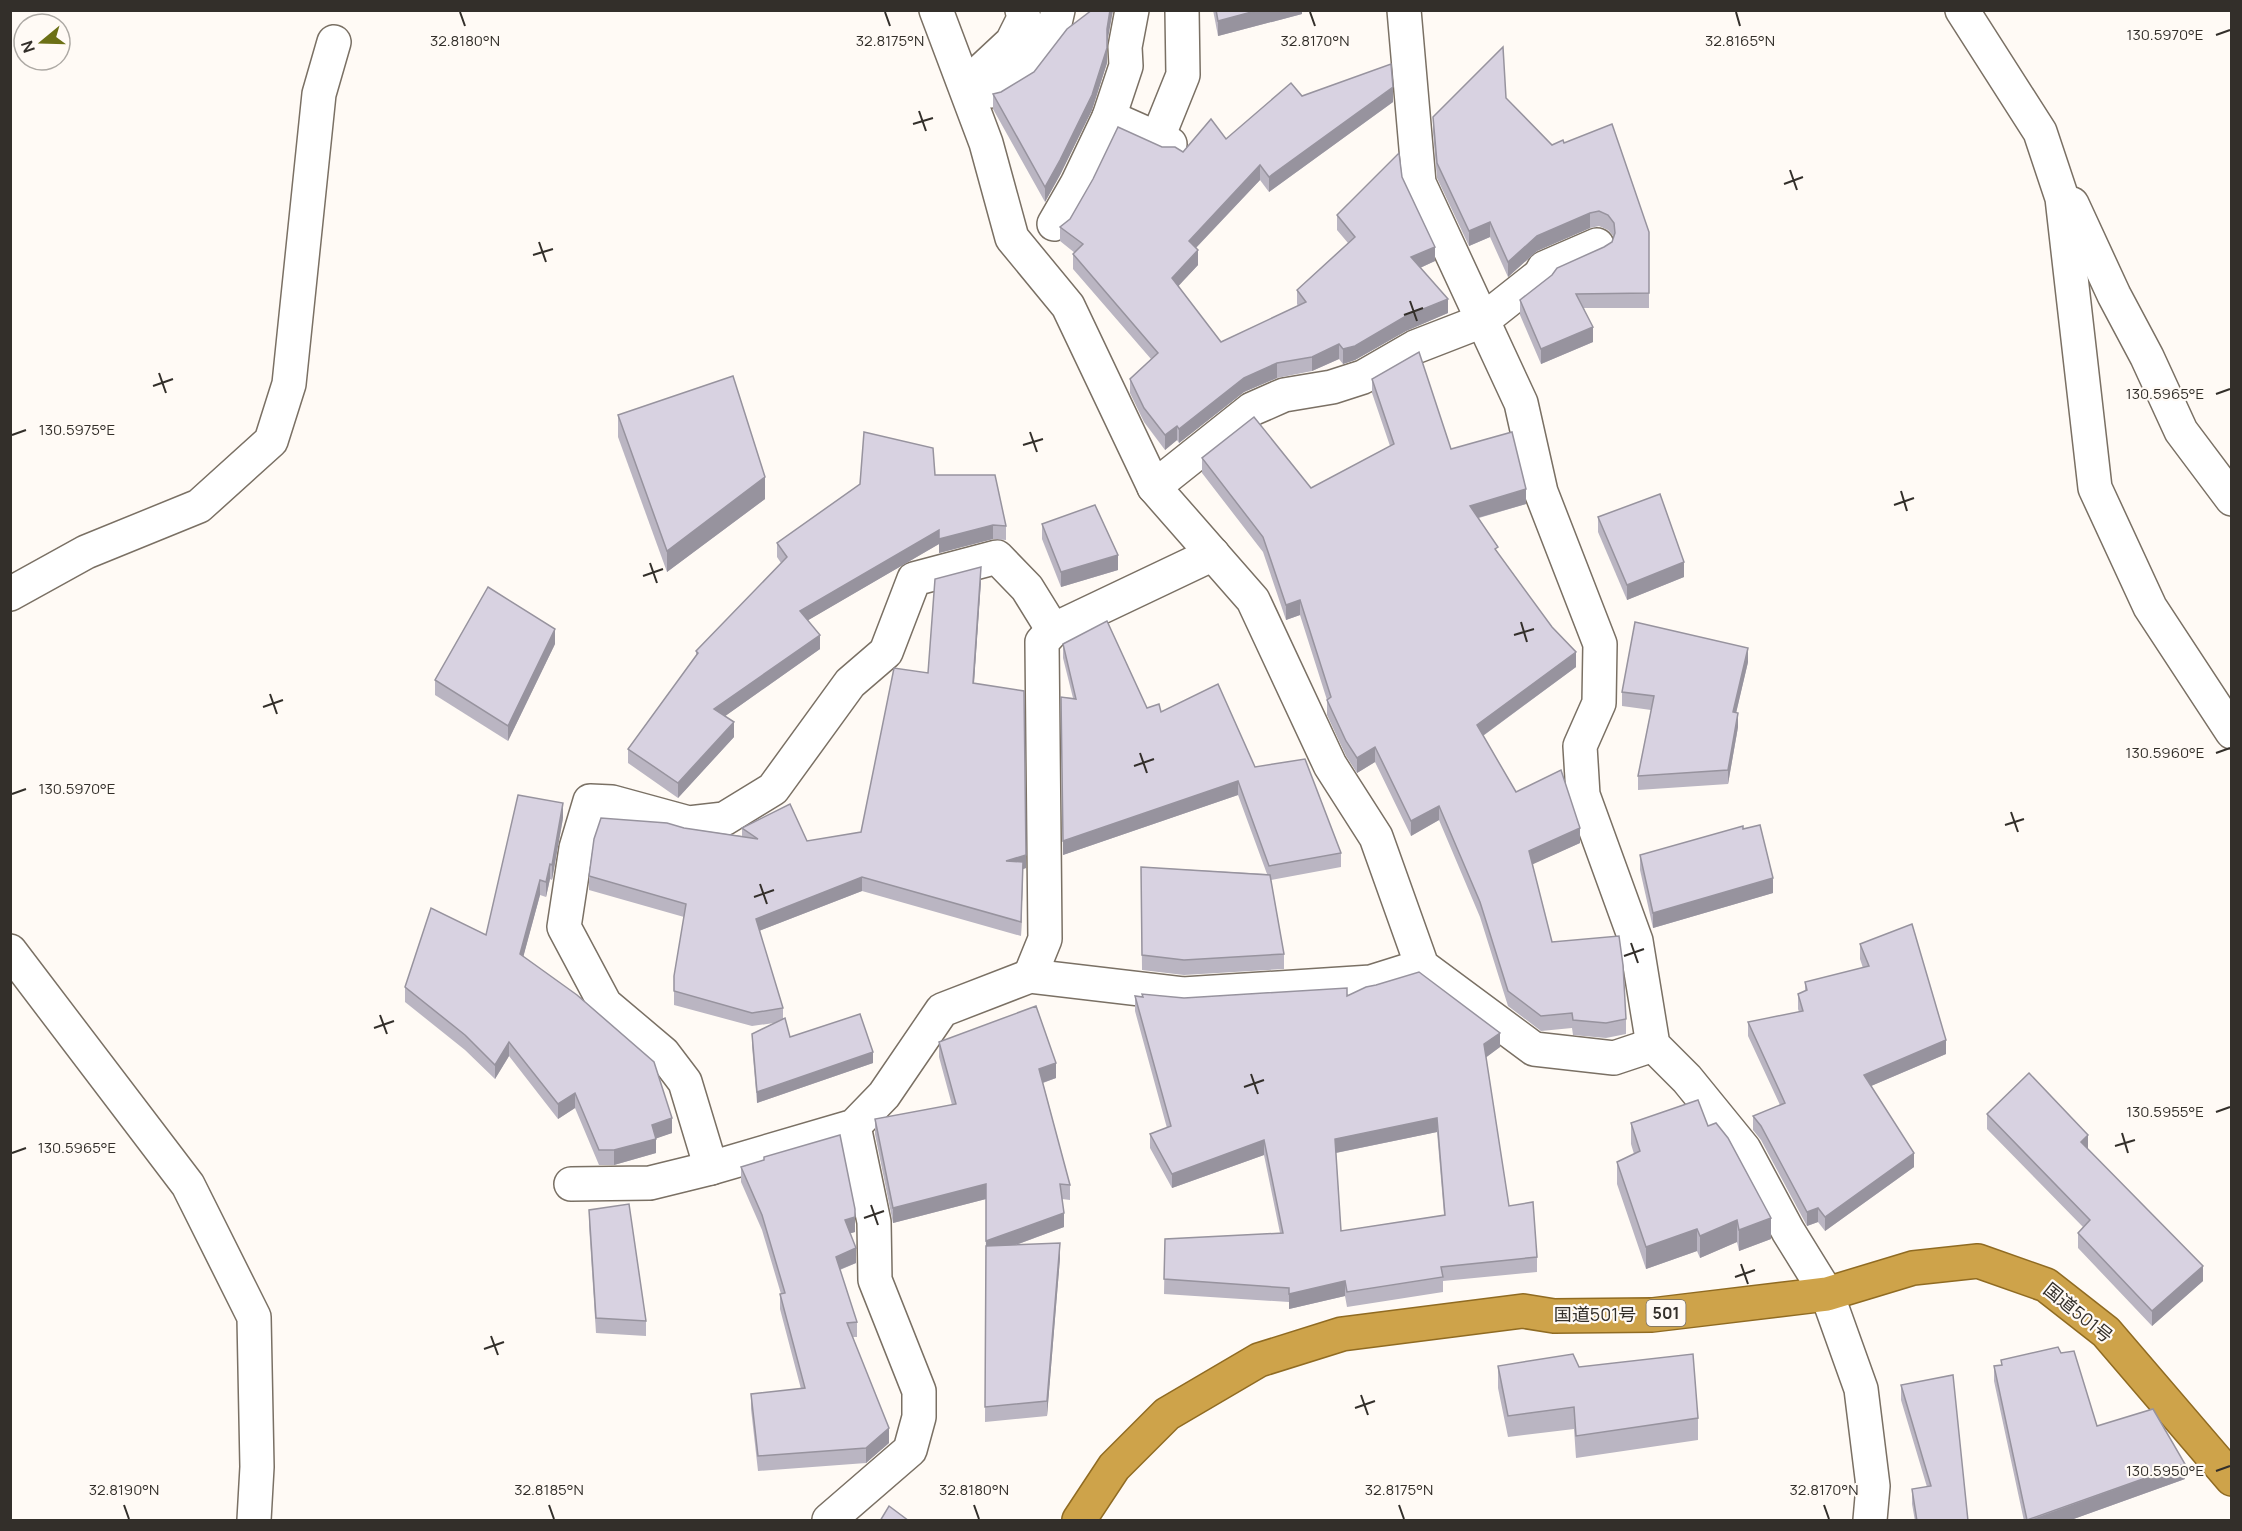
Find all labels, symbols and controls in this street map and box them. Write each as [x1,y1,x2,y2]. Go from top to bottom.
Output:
north arrow [12,12,72,72]
text: 130.5970°E [2127,24,2203,45]
text: 32.8180°N [430,30,500,51]
text: 32.8175°N [856,30,924,51]
text: 32.8170°N [1281,30,1349,51]
text: 32.8165°N [1705,30,1775,51]
text: N [16,38,40,56]
text: 130.5965°E [2126,383,2204,404]
text: 130.5975°E [39,419,115,440]
text: 130.5960°E [2126,742,2204,763]
text: 130.5970°E [39,778,115,799]
text: 130.5955°E [2126,1101,2204,1122]
text: 130.5965°E [38,1137,116,1158]
street label: 国道501号 [2039,1277,2118,1347]
road number: 501 [1646,1300,1686,1326]
street label: 国道501号 [1554,1302,1636,1326]
text: 130.5950°E [2126,1460,2204,1481]
text: 32.8190°N [89,1479,159,1500]
text: 32.8185°N [514,1479,584,1500]
text: 32.8180°N [939,1479,1009,1500]
text: 32.8175°N [1365,1479,1433,1500]
text: 32.8170°N [1790,1479,1858,1500]

